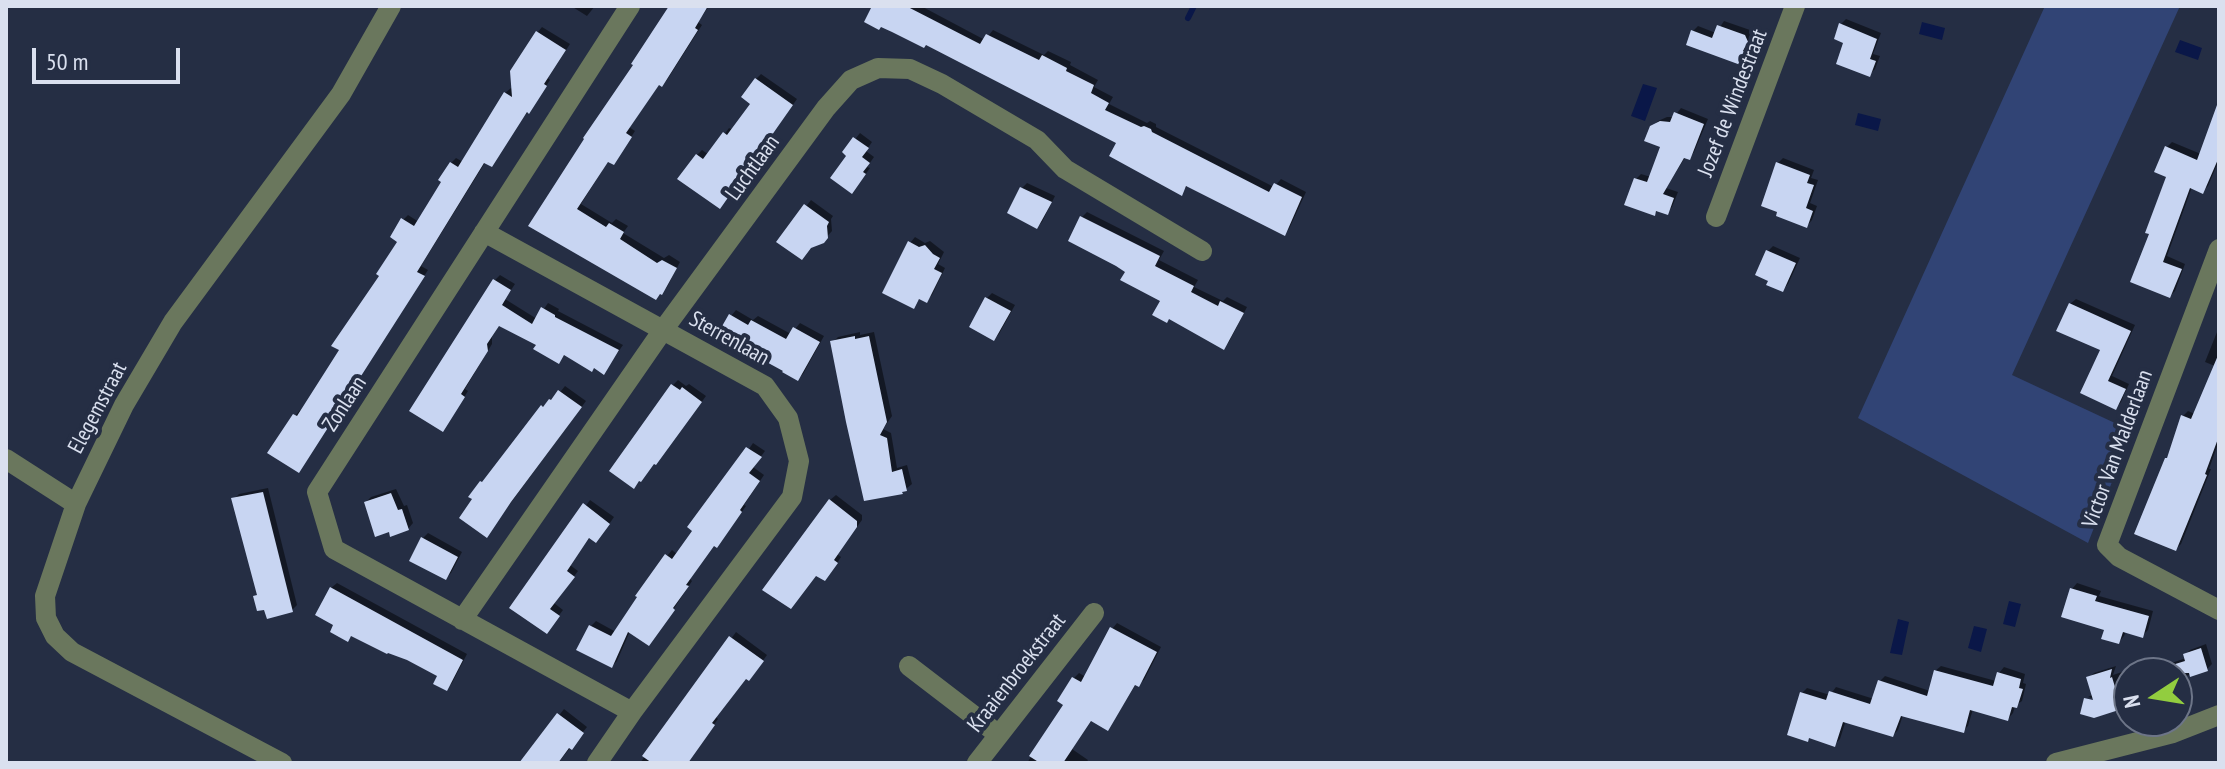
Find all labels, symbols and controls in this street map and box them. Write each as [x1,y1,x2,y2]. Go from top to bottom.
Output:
street label: Jozef de Windestraat [1693,26,1773,180]
scale bar [36,32,184,82]
text: 50 m [46,46,88,77]
street label: Luchtlaan [720,130,786,206]
street label: Sterrenlaan [684,306,774,372]
street label: Elegemstraat [63,358,133,458]
street label: Victor Van Malderlaan [2077,366,2159,532]
street label: Zonlaan [317,372,373,436]
street label: Kraaienbroekstraat [962,608,1072,738]
north arrow [2113,657,2193,737]
text: N [2117,693,2146,710]

